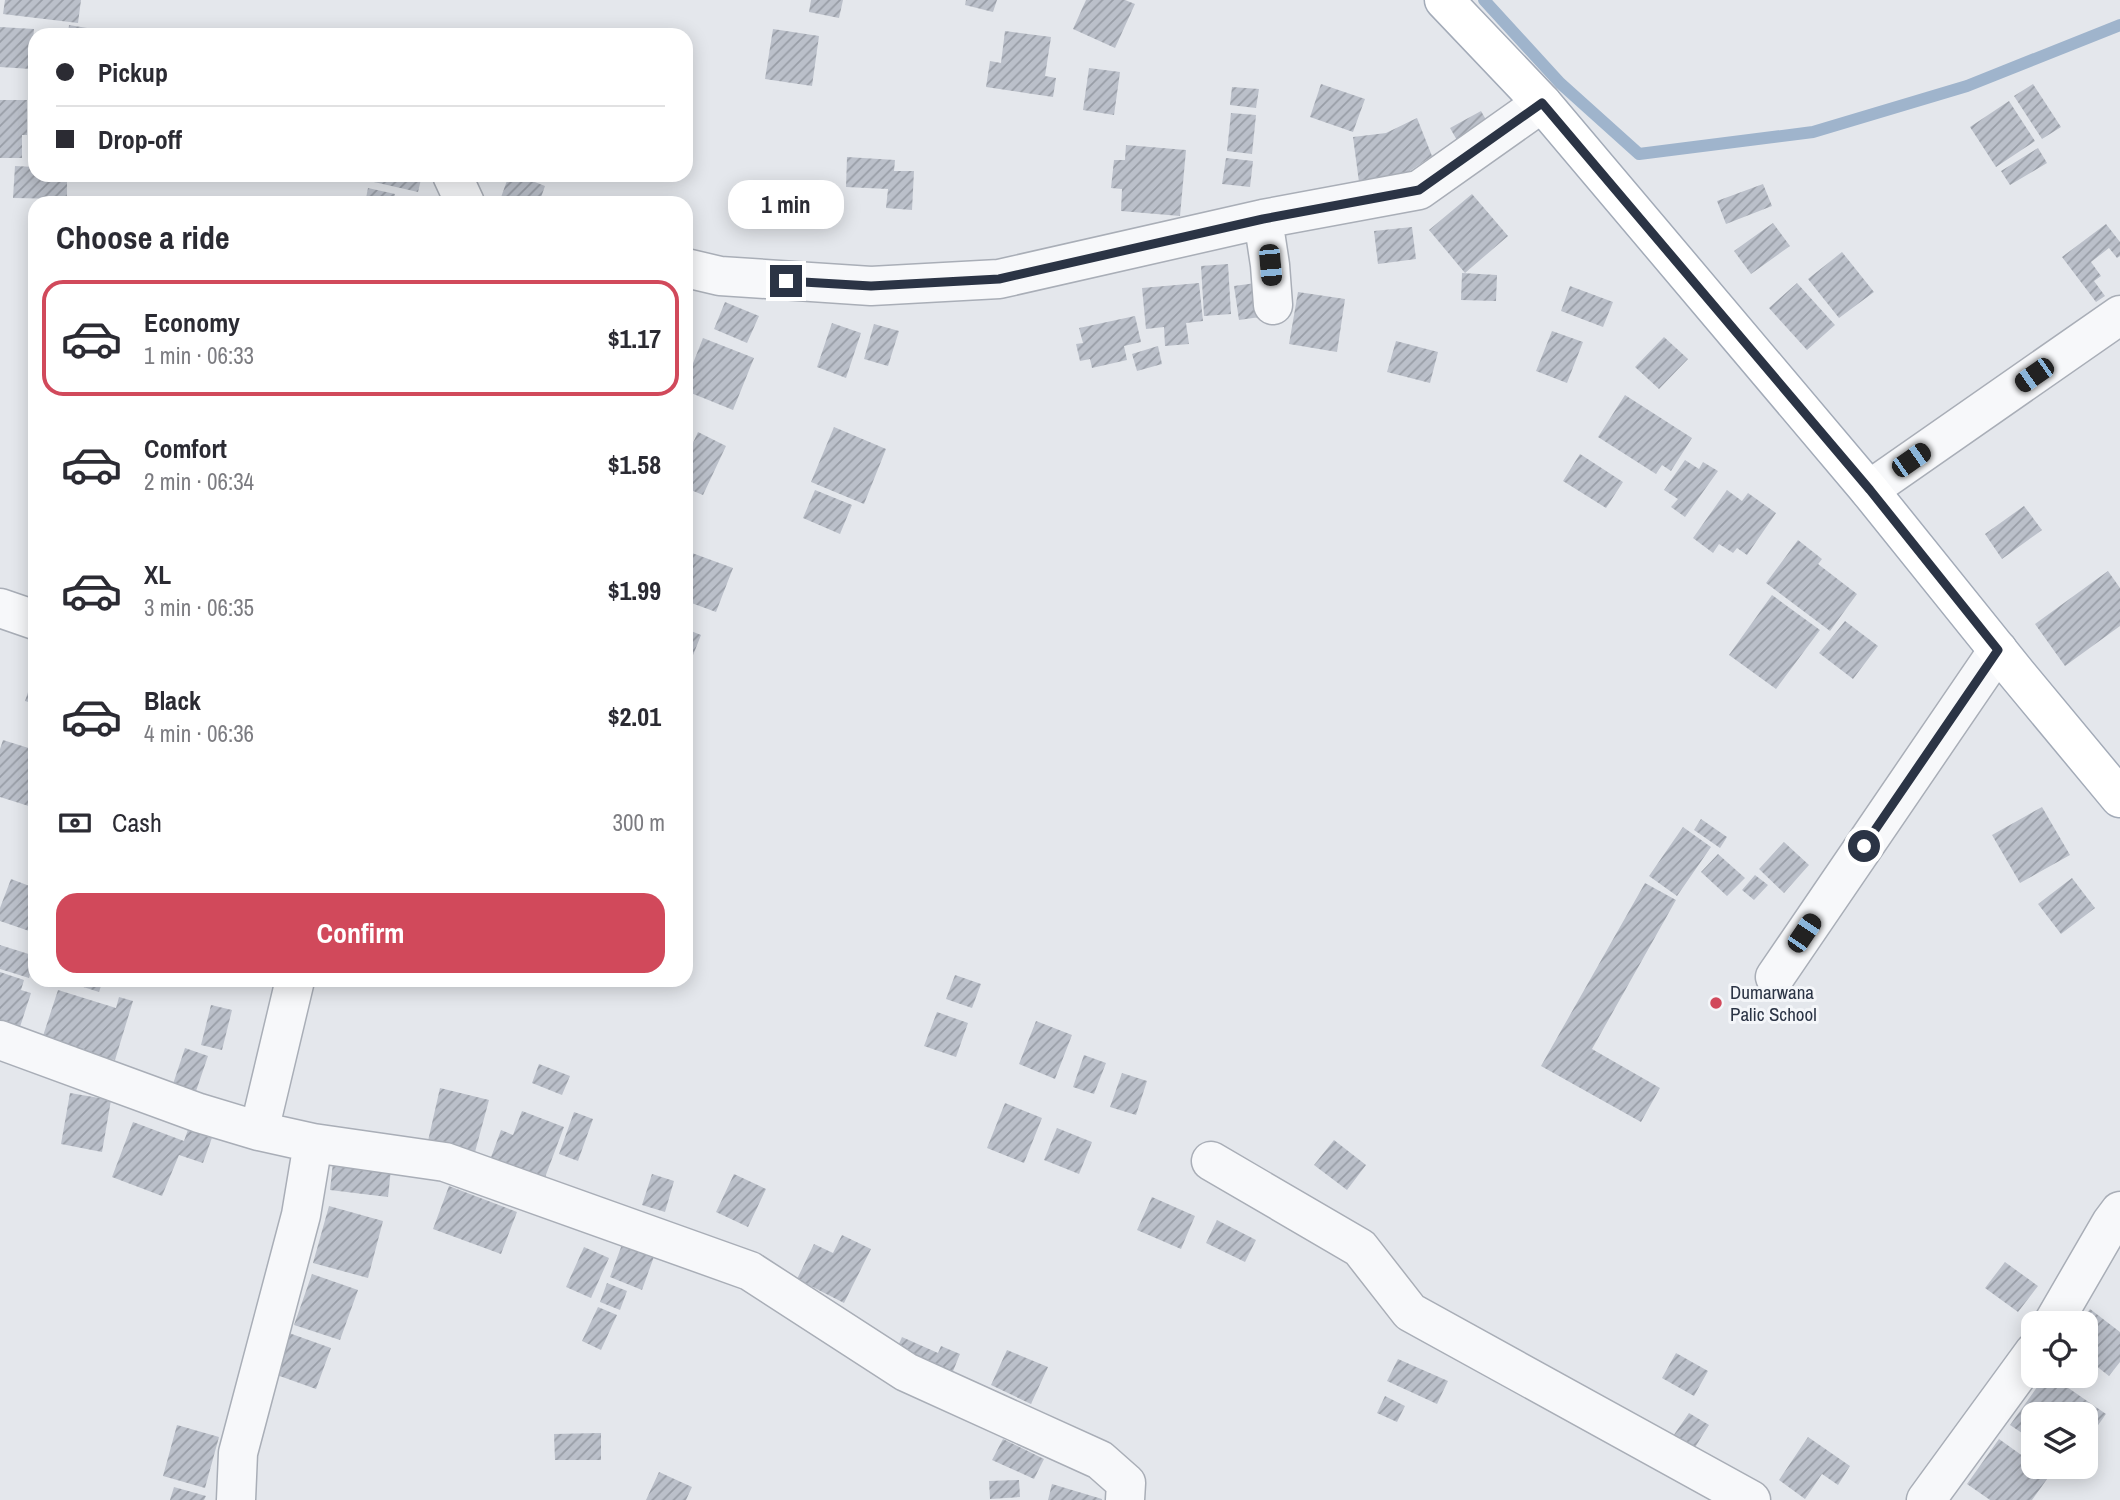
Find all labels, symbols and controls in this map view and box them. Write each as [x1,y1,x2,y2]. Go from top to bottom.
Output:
text: Pickup [98,55,168,90]
text: Drop-off [98,122,182,157]
callout: 1 min [728,180,844,229]
text: 1 min [761,189,811,220]
text: Choose a ride [56,216,230,259]
car [1258,243,1283,287]
route end [770,265,802,297]
text: Economy [144,305,240,340]
icon: car [60,307,123,370]
text: $1.17 [608,321,661,356]
text: 1 min · 06:33 [144,340,254,371]
car [2011,354,2058,396]
text: Comfort [144,431,227,466]
icon: car [60,433,123,496]
car [1888,439,1935,481]
text: $1.58 [608,447,661,482]
text: 2 min · 06:34 [144,466,254,497]
text: XL [144,557,171,592]
icon: car [60,559,123,622]
text: $1.99 [608,573,661,608]
text: 3 min · 06:35 [144,592,254,623]
text: Black [144,683,201,718]
icon: car [60,685,123,748]
text: $2.01 [608,699,661,734]
text: 4 min · 06:36 [144,718,254,749]
icon: cash [56,804,94,842]
text: Cash [112,805,162,840]
text: 300 m [613,807,665,838]
route start [1848,830,1880,862]
button: Confirm [56,893,665,973]
car [1784,910,1825,956]
place label: Dumarwana Palic School [1730,979,1817,1027]
marker: Dumarwana Palic School [1708,995,1724,1011]
map controls [2021,1311,2098,1479]
button: locate [2021,1311,2098,1388]
button: layers [2021,1402,2098,1479]

